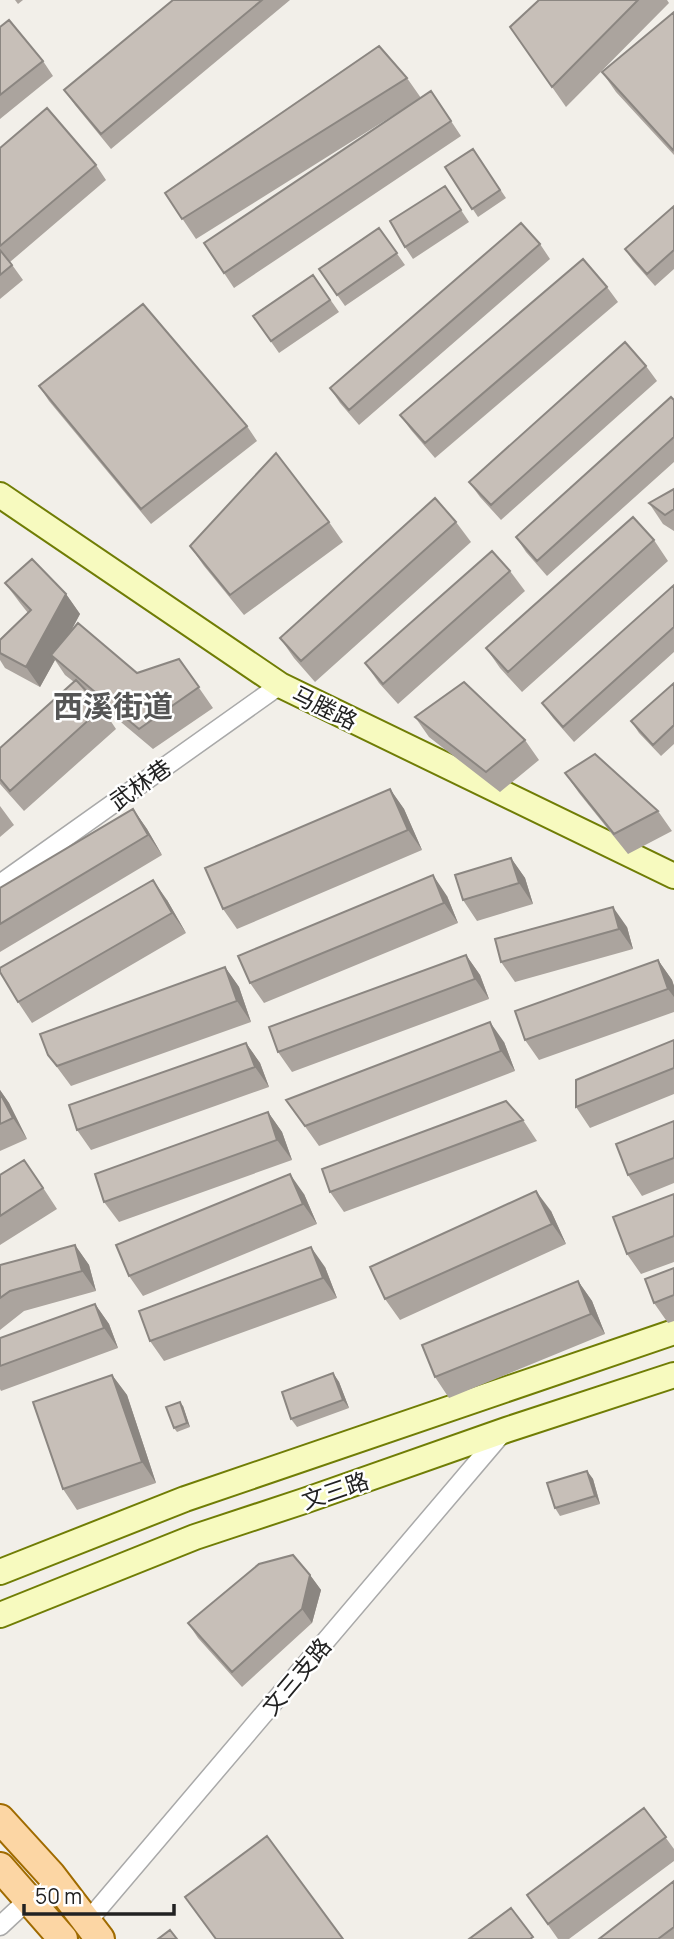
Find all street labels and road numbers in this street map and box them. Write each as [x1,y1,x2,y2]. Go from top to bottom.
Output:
street label: 马塍路 [287,677,363,737]
street label: 武林巷 [103,751,177,817]
street label: 文三路 [297,1464,373,1516]
street label: 文三支路 [254,1630,338,1722]

